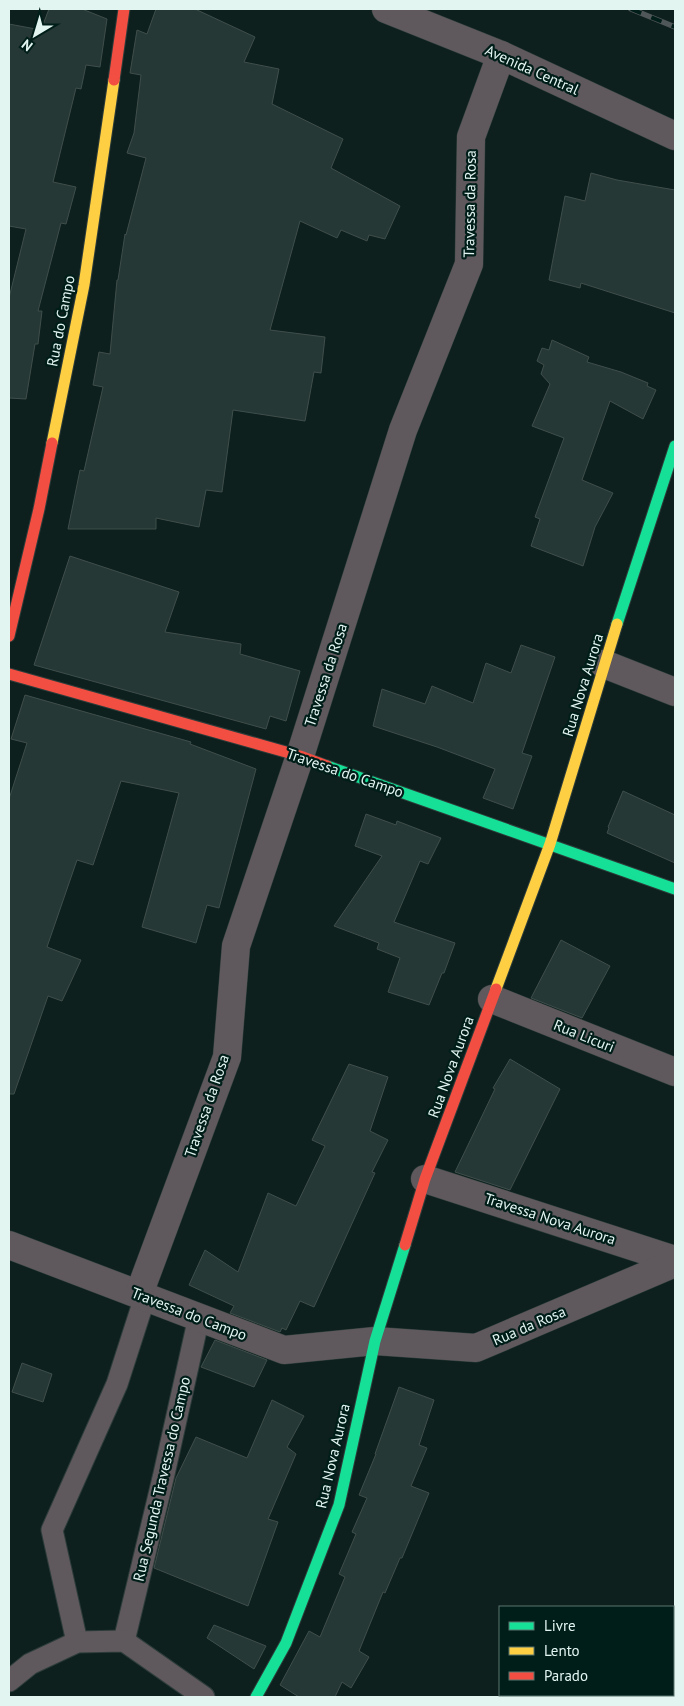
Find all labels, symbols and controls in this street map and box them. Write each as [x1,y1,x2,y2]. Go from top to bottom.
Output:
north arrow [10,10,60,60]
text: N [18,35,36,55]
street label: Avenida Central [482,40,583,99]
street label: Travessa da Rosa [459,150,480,258]
street label: Rua do Campo [42,274,79,368]
street label: Travessa da Rosa [300,621,351,729]
street label: Rua Nova Aurora [558,631,607,739]
street label: Travessa do Campo [284,744,406,801]
street label: Rua Nova Aurora [423,1013,478,1120]
street label: Rua Licuri [551,1015,617,1056]
street label: Travessa da Rosa [180,1052,233,1160]
street label: Travessa Nova Aurora [482,1188,618,1249]
street label: Travessa do Campo [129,1283,250,1344]
street label: Rua da Rosa [489,1302,568,1349]
street label: Rua Segunda Travessa do Campo [129,1375,194,1583]
street label: Rua Nova Aurora [311,1402,354,1510]
legend [499,1606,674,1696]
text: Livre [544,1616,576,1635]
text: Lento [544,1641,580,1660]
text: Parado [544,1666,588,1685]

